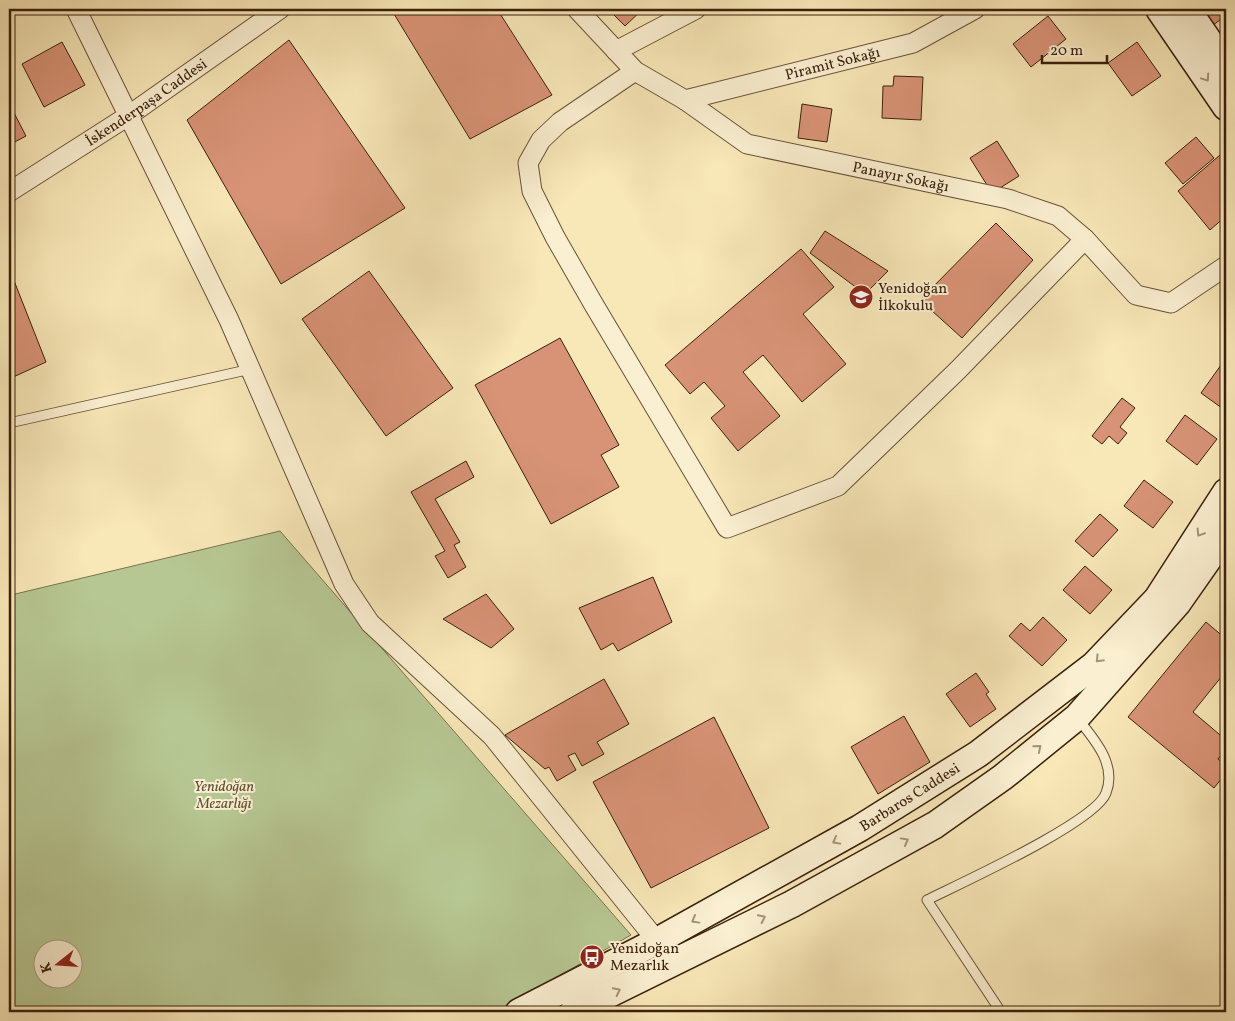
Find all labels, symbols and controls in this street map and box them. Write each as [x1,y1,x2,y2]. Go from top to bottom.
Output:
scale bar [1042,32,1108,64]
text: 20 m [1050,41,1083,62]
street label: Piramit Sokağı [783,43,882,87]
street label: İskenderpaşa Caddesi [82,54,212,152]
one-way arrow [1200,72,1209,82]
street label: Panayır Sokağı [850,158,951,198]
place label: Yenidoğan İlkokulu [878,279,947,317]
school or university icon: Yenidoğan İlkokulu [848,284,874,310]
one-way arrow [1197,528,1207,537]
one-way arrow [1096,654,1105,663]
one-way arrow [1032,746,1041,754]
street label: Barbaros Caddesi [856,759,965,838]
park label: Yenidoğan Mezarlığı [194,777,254,815]
one-way arrow [833,835,842,845]
one-way arrow [900,837,909,847]
one-way arrow [691,914,700,924]
one-way arrow [757,914,766,925]
north arrow [32,938,82,988]
place label: Yenidoğan Mezarlık [610,939,679,977]
bus stop icon: Yenidoğan Mezarlık [579,944,605,970]
text: K [36,960,58,975]
one-way arrow [612,986,621,997]

